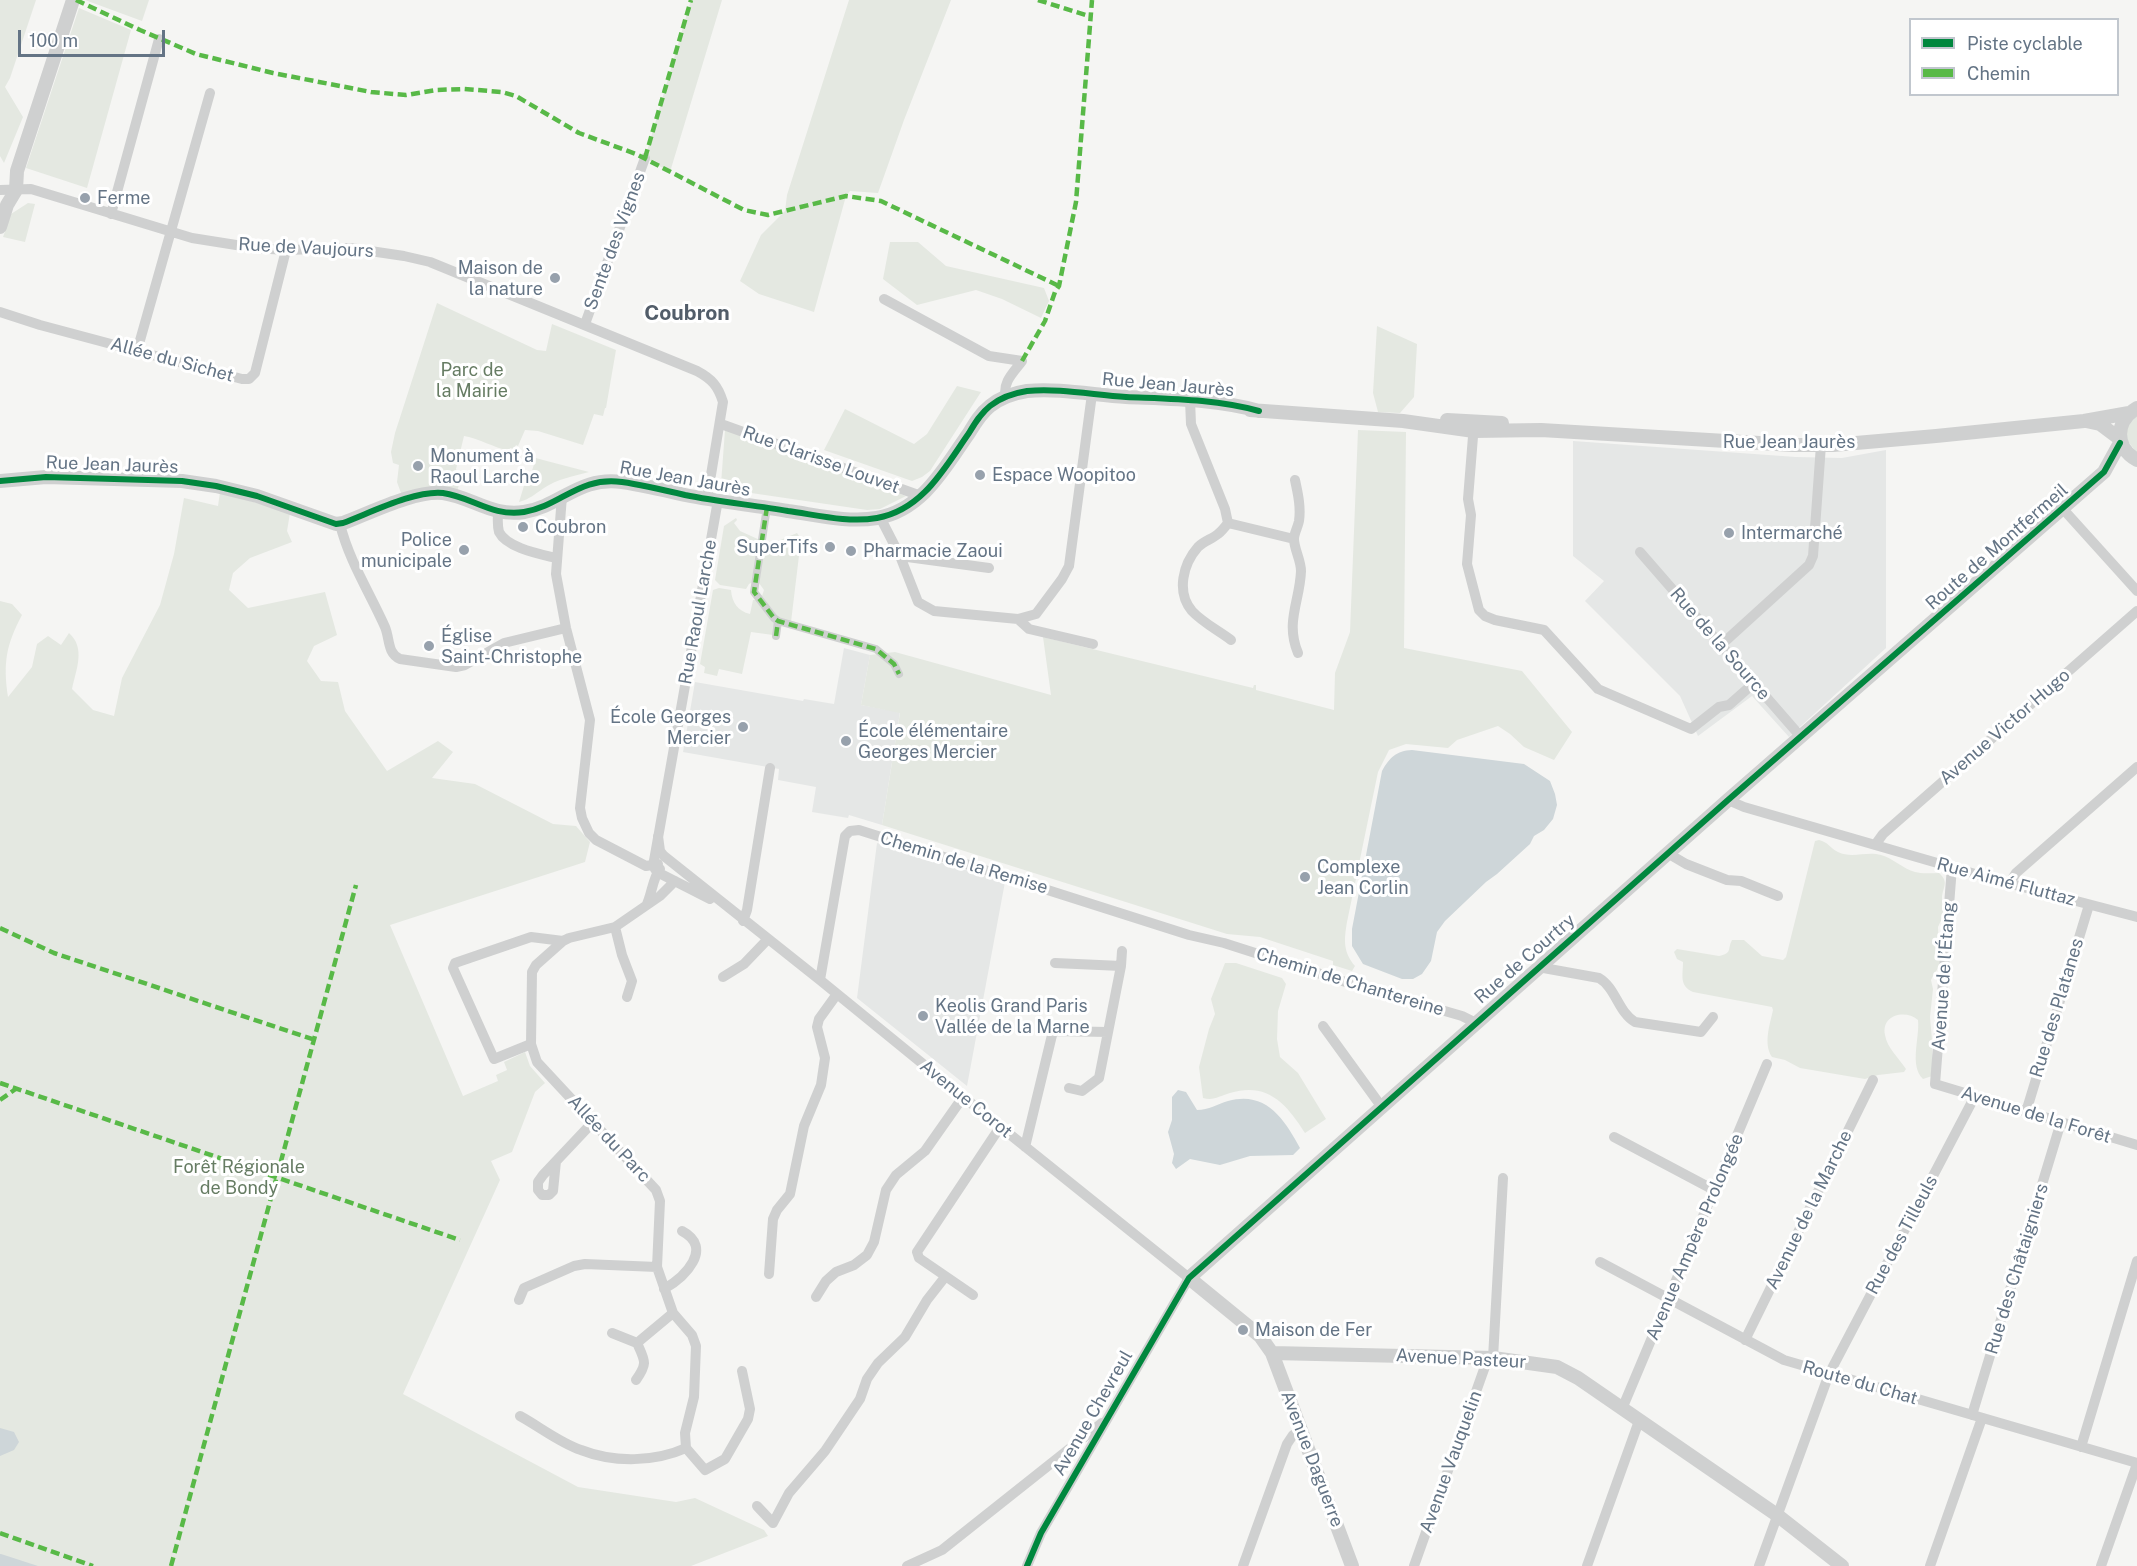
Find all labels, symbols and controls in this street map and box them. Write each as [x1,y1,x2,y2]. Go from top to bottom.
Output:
scale bar [21,18,168,56]
legend [1909,18,2119,96]
text: 100 m [29,30,78,51]
text: Piste cyclable [1967,33,2083,54]
text: Chemin [1967,63,2031,84]
street label: Sente des Vignes [580,169,650,313]
place label: Ferme [97,187,150,209]
marker: Ferme [78,191,92,205]
street label: Rue de Vaujours [238,234,374,262]
place label: Maison de la nature [458,257,543,300]
marker: Maison de la nature [548,271,562,285]
district label: Coubron [644,301,730,327]
street label: Allée du Sichet [108,333,236,387]
park label: Parc de la Mairie [436,359,508,401]
street label: Rue Jean Jaurès [1101,368,1235,402]
street label: Rue Clarisse Louvet [740,422,902,498]
street label: Rue Jean Jaurès [1723,431,1855,453]
place label: Monument à Raoul Larche [430,445,540,488]
street label: Rue Jean Jaurès [45,452,179,478]
street label: Rue Jean Jaurès [618,457,752,501]
marker: Monument à Raoul Larche [411,459,425,473]
place label: Espace Woopitoo [992,464,1136,486]
marker: Espace Woopitoo [973,468,987,482]
street label: Route de Montfermeil [1921,479,2073,615]
place label: Coubron [535,516,606,538]
marker: Coubron [516,520,530,534]
place label: Intermarché [1741,522,1843,544]
marker: Intermarché [1722,526,1736,540]
place label: Police municipale [361,529,452,572]
place label: SuperTifs [736,536,818,558]
street label: Rue Raoul Larche [675,538,721,686]
marker: SuperTifs [823,540,837,554]
place label: Pharmacie Zaoui [863,540,1003,562]
marker: Police municipale [457,543,471,557]
marker: Pharmacie Zaoui [844,544,858,558]
street label: Rue de la Source [1665,583,1775,705]
place label: Église Saint-Christophe [441,625,582,668]
marker: Église Saint-Christophe [422,639,436,653]
street label: Avenue Victor Hugo [1935,664,2075,790]
place label: École Georges Mercier [610,706,731,748]
marker: École Georges Mercier [736,720,750,734]
place label: École élémentaire Georges Mercier [858,720,1008,762]
marker: École élémentaire Georges Mercier [839,734,853,748]
street label: Chemin de la Remise [878,827,1050,899]
street label: Rue Aimé Fluttaz [1934,853,2078,911]
place label: Complexe Jean Corlin [1317,856,1409,898]
marker: Complexe Jean Corlin [1298,870,1312,884]
street label: Avenue de l’Étang [1928,901,1960,1051]
street label: Rue de Courtry [1470,909,1580,1009]
street label: Rue des Platanes [2026,936,2088,1080]
street label: Chemin de Chantereine [1254,943,1446,1021]
place label: Keolis Grand Paris Vallée de la Marne [935,995,1090,1038]
marker: Keolis Grand Paris Vallée de la Marne [916,1009,930,1023]
street label: Avenue Corot [916,1055,1016,1143]
street label: Avenue de la Forêt [1959,1082,2113,1148]
street label: Allée du Parc [563,1091,655,1187]
street label: Avenue de la Marche [1761,1127,1857,1293]
street label: Avenue Ampère Prolongée [1642,1130,1748,1344]
park label: Forêt Régionale de Bondy [173,1156,305,1198]
street label: Rue des Tilleuls [1862,1172,1942,1298]
street label: Rue des Châtaigniers [1981,1181,2053,1357]
place label: Maison de Fer [1255,1319,1372,1341]
marker: Maison de Fer [1236,1323,1250,1337]
street label: Avenue Pasteur [1395,1345,1527,1373]
street label: Avenue Chevreul [1048,1346,1138,1480]
street label: Route du Chat [1800,1356,1920,1410]
street label: Avenue Daguerre [1276,1388,1348,1530]
street label: Avenue Vauquelin [1415,1388,1487,1536]

